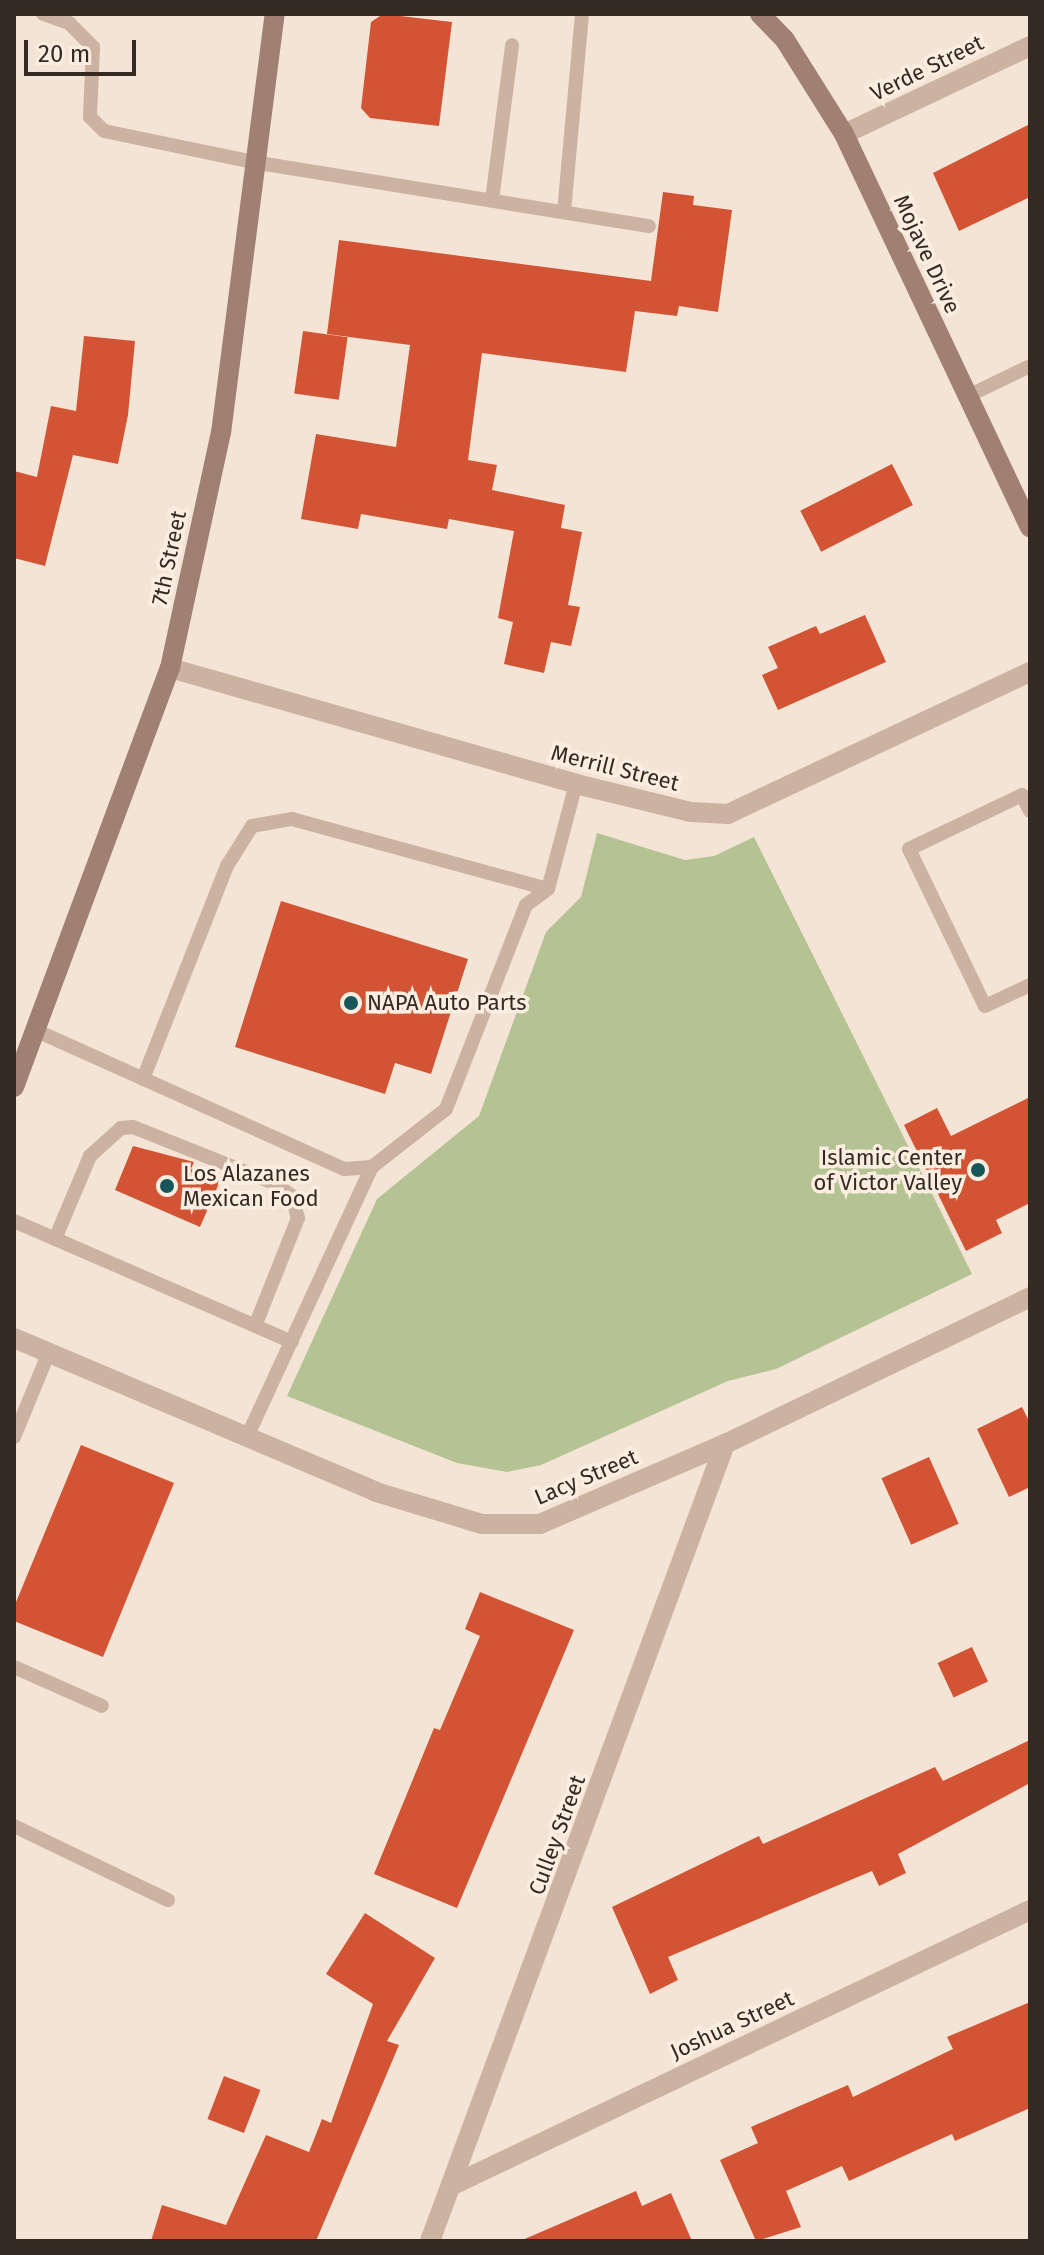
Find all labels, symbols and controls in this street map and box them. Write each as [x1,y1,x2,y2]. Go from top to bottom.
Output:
scale bar [28,24,140,74]
street label: Verde Street [866,29,988,107]
text: 20 m [38,40,90,68]
street label: Mojave Drive [888,190,966,318]
street label: 7th Street [146,508,192,608]
street label: Merrill Street [548,739,682,797]
place label: NAPA Auto Parts [367,990,526,1016]
marker: NAPA Auto Parts [342,994,360,1012]
place label: Islamic Center of Victor Valley [814,1144,962,1196]
place label: Los Alazanes Mexican Food [183,1160,319,1212]
marker: Islamic Center of Victor Valley [969,1161,987,1179]
marker: Los Alazanes Mexican Food [158,1177,176,1195]
street label: Lacy Street [530,1443,642,1511]
street label: Culley Street [523,1771,591,1899]
street label: Joshua Street [666,1985,798,2065]

